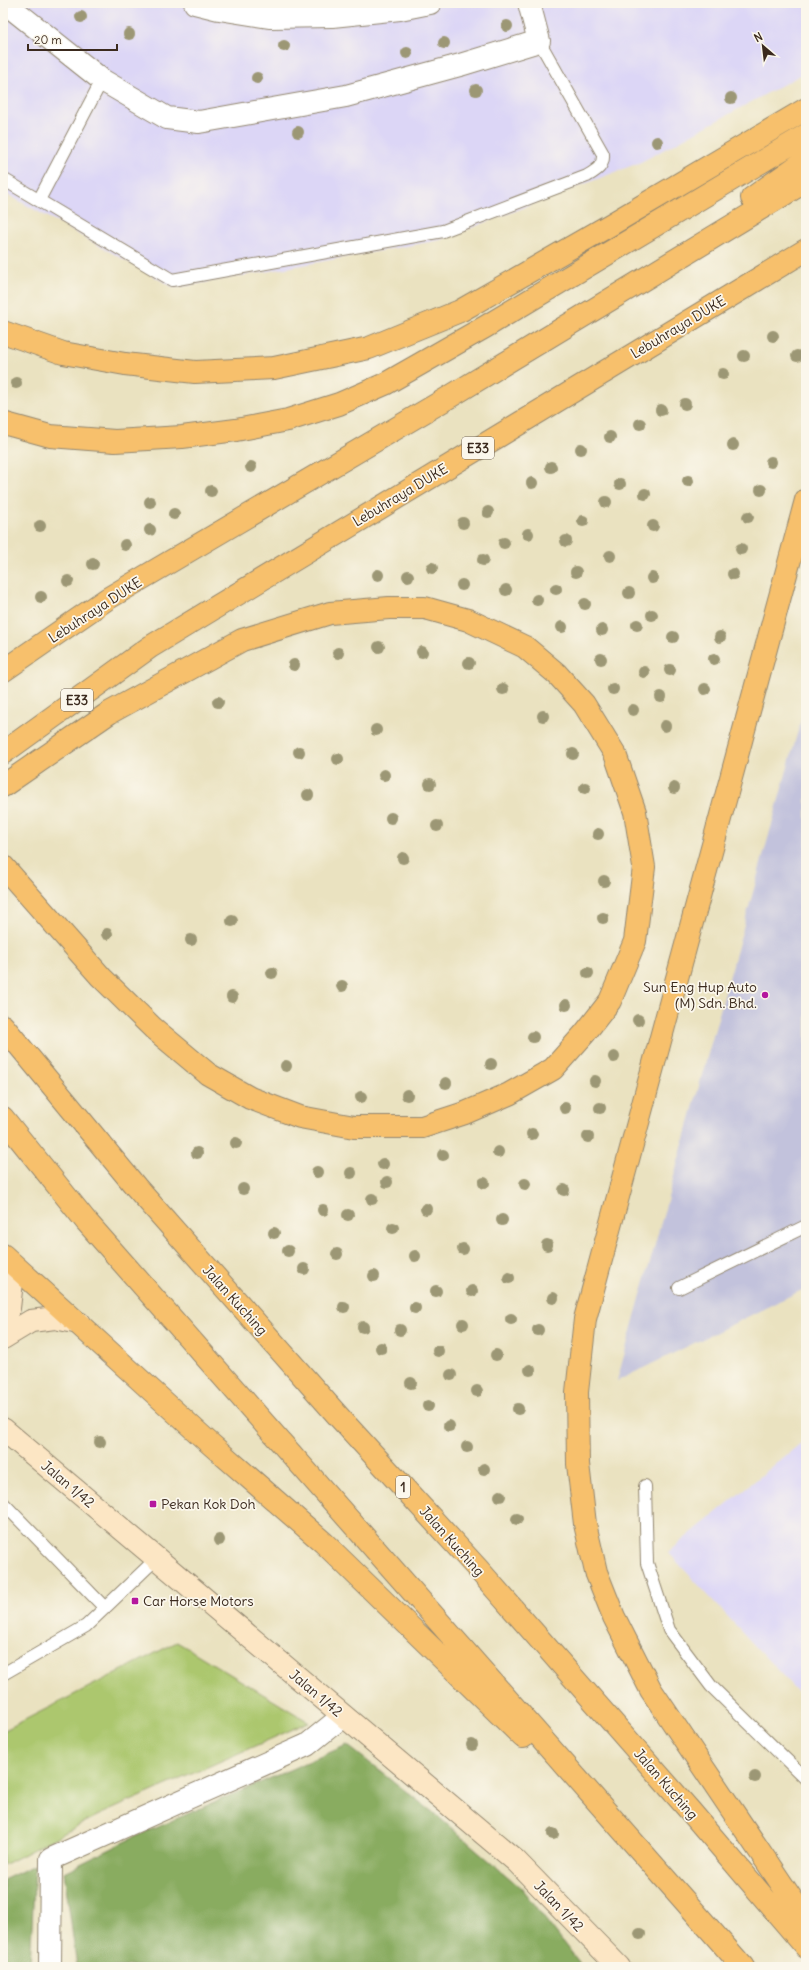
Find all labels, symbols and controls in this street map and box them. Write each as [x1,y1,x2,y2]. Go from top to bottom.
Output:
scale bar [28,26,117,52]
north arrow [743,26,783,66]
text: N [752,29,765,45]
text: 20 m [34,32,62,47]
street label: Lebuhraya DUKE [627,292,729,362]
road number: E33 [462,437,494,459]
street label: Lebuhraya DUKE [349,460,451,530]
street label: Lebuhraya DUKE [45,573,145,647]
road number: E33 [61,689,93,711]
place label: Sun Eng Hup Auto (M) Sdn. Bhd. [643,978,757,1012]
marker: Sun Eng Hup Auto (M) Sdn. Bhd. [760,990,770,1000]
street label: Jalan Kuching [199,1261,271,1339]
street label: Jalan 1/42 [38,1457,99,1512]
road number: 1 [396,1476,410,1498]
place label: Pekan Kok Doh [161,1495,256,1513]
marker: Pekan Kok Doh [148,1499,158,1509]
street label: Jalan Kuching [416,1502,488,1580]
place label: Car Horse Motors [143,1592,254,1610]
marker: Car Horse Motors [130,1596,140,1606]
street label: Jalan 1/42 [286,1666,347,1721]
street label: Jalan Kuching [630,1745,702,1823]
street label: Jalan 1/42 [530,1877,588,1936]

